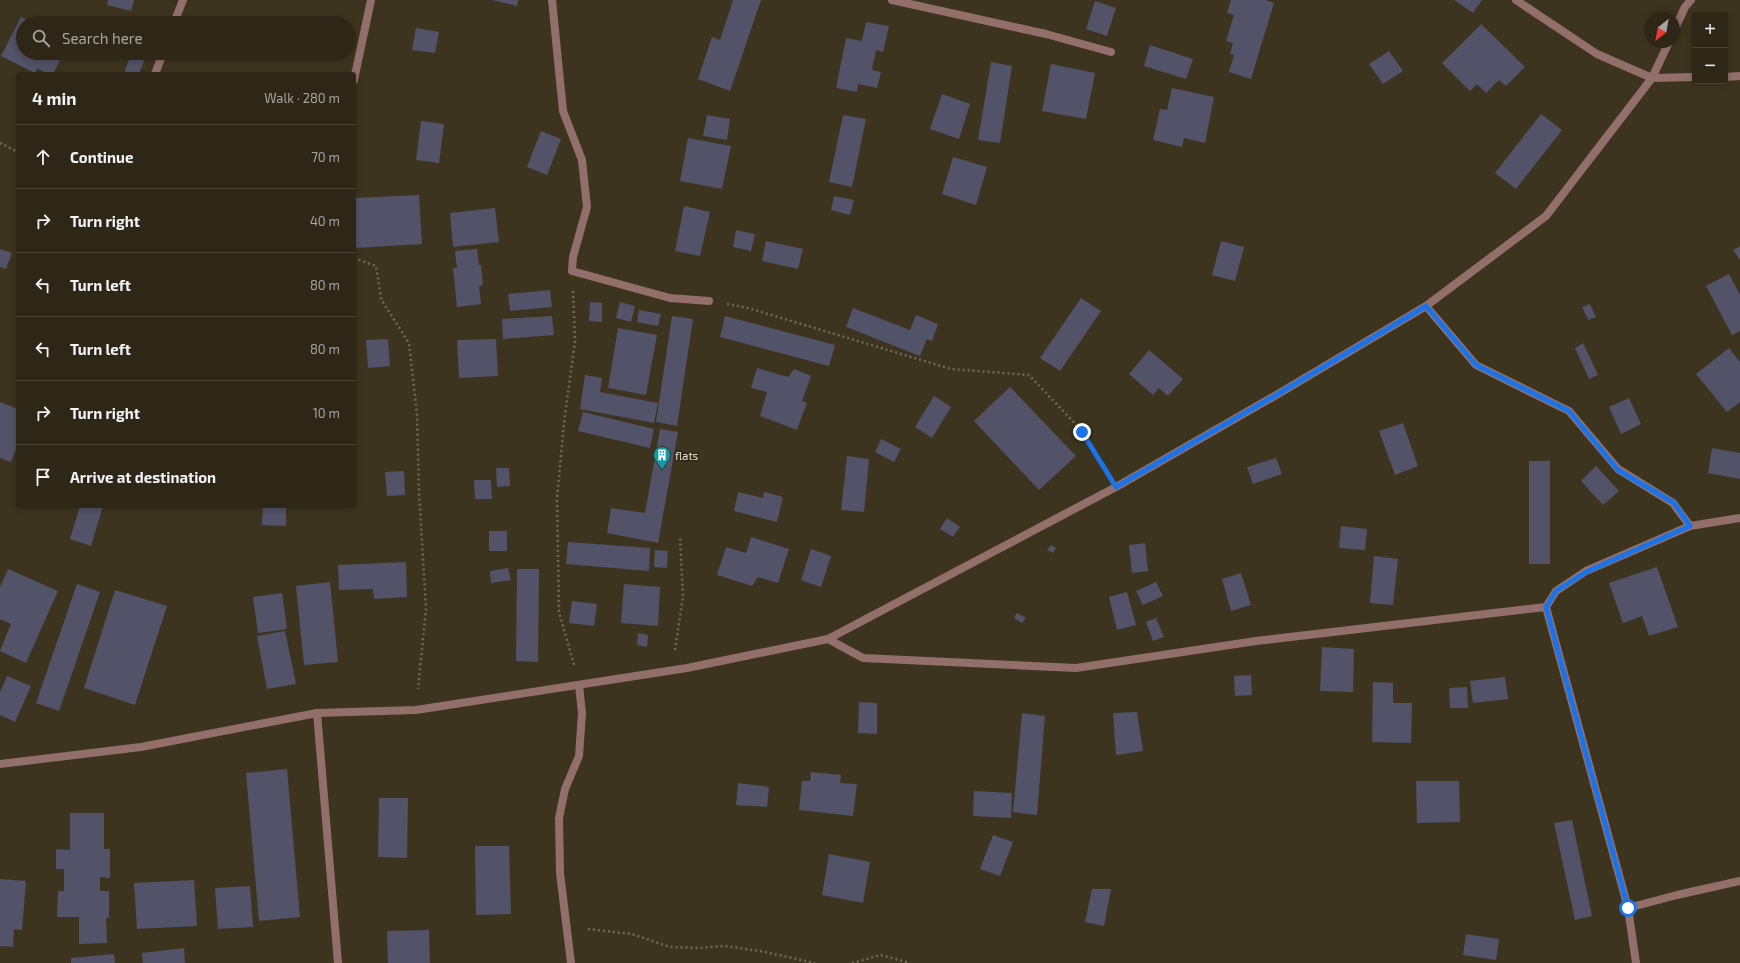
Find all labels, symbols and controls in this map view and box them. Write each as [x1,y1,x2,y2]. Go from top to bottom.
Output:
north arrow [1644,12,1680,48]
map controls [1692,12,1728,84]
button: + [1692,12,1728,48]
search box [16,16,356,60]
icon: search [30,27,52,49]
text: Search here [62,29,143,47]
button: − [1692,48,1728,84]
text: 4 min [32,88,76,108]
text: Walk · 280 m [264,90,340,106]
icon: ahead [32,146,54,168]
text: Continue [70,148,133,166]
text: 70 m [311,149,340,165]
icon: right [32,210,54,232]
text: Turn right [70,212,140,230]
text: 40 m [310,213,340,229]
icon: left [32,274,54,296]
text: Turn left [70,276,131,294]
text: 80 m [310,277,340,293]
icon: left [32,338,54,360]
text: Turn left [70,340,131,358]
text: 80 m [310,341,340,357]
icon: right [32,402,54,424]
text: Turn right [70,404,140,422]
text: 10 m [313,405,340,421]
route end [1073,423,1091,441]
building icon: flats [652,445,672,470]
place label: flats [675,449,699,462]
icon: arrive [32,466,54,488]
text: Arrive at destination [70,468,216,486]
route start [1619,899,1637,917]

